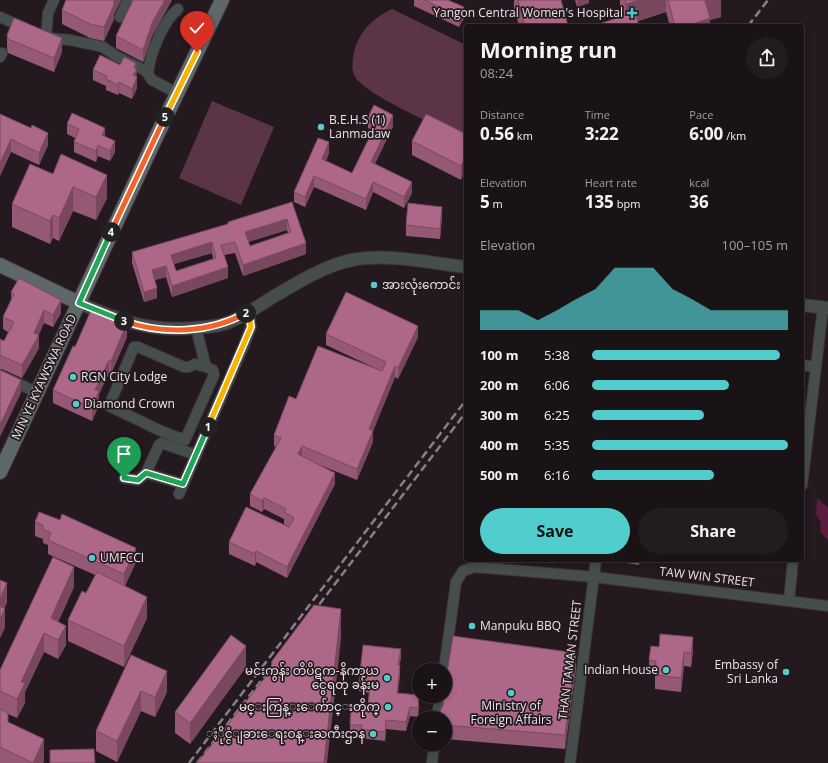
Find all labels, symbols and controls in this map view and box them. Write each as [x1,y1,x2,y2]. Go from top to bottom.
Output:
place label: Yangon Central Women's Hospital [433,4,623,21]
marker: Yangon Central Women's Hospital [626,7,638,19]
pin [180,11,214,52]
icon: check [186,17,208,39]
text: Morning run [480,34,617,64]
button: share [746,37,788,79]
text: 08:24 [480,64,513,82]
pin: 5 [155,107,175,127]
text: Distance [480,107,524,122]
text: Time [585,107,610,122]
text: Pace [689,107,714,122]
text: 5 [162,109,168,124]
place label: B.E.H.S (1) Lanmadaw [329,111,391,142]
marker: B.E.H.S (1) Lanmadaw [316,122,326,132]
text: 0.56 [480,122,514,145]
text: 3:22 [585,122,619,145]
text: 6:00 [689,122,723,145]
text: km [514,128,533,143]
text: /km [723,128,746,143]
text: Elevation [480,175,527,190]
text: Heart rate [585,175,637,190]
text: kcal [689,175,709,190]
text: 5 [480,190,490,213]
text: 135 [585,190,614,213]
text: 36 [689,190,709,213]
text: m [490,196,503,211]
text: bpm [614,196,640,211]
pin: 4 [101,222,121,242]
text: 4 [108,224,114,239]
text: Elevation [480,236,535,254]
text: 100–105 m [721,236,788,254]
place label: အားလုံးကောင်း [382,276,460,295]
marker: အားလုံးကောင်း [369,280,379,290]
pin: 2 [236,303,256,323]
text: 2 [243,305,249,320]
street label: MIN YE KYAWSWA ROAD [7,311,80,442]
pin: 3 [114,311,134,331]
text: 3 [121,313,127,328]
text: 100 m [480,346,518,364]
text: 5:38 [544,346,570,364]
place label: RGN City Lodge [81,368,168,385]
marker: RGN City Lodge [68,372,78,382]
text: 200 m [480,376,518,394]
text: 6:06 [544,376,570,394]
place label: Diamond Crown [84,395,175,412]
marker: Diamond Crown [71,399,81,409]
text: 300 m [480,406,518,424]
text: 6:25 [544,406,570,424]
pin: 1 [198,417,218,437]
text: 1 [205,419,211,434]
text: 400 m [480,436,518,454]
text: 5:35 [544,436,570,454]
pin [107,437,141,478]
icon: arrive [113,443,135,465]
text: 500 m [480,466,518,484]
text: 6:16 [544,466,570,484]
button: Save [480,508,630,554]
button: Share [638,508,788,554]
place label: UMFCCI [100,549,144,566]
marker: UMFCCI [87,553,97,563]
street label: TAW WIN STREET [659,562,756,591]
street label: THAN TAMAN STREET [554,599,585,721]
place label: Manpuku BBQ [480,617,561,634]
marker: Manpuku BBQ [467,621,477,631]
place label: Embassy of Sri Lanka [714,656,779,687]
place label: Indian House [584,661,658,678]
place label: မင်းကွန်း တိပိဋက-နိကာယ ငွေရတု ခန်းမ [245,662,379,695]
map controls [412,663,452,751]
button: + [412,663,452,703]
marker: Indian House [661,665,671,675]
marker: Embassy of Sri Lanka [781,667,791,677]
marker: မင်းကွန်း တိပိဋက-နိကာယ ငွေရတု ခန်းမ [382,673,392,683]
marker: Ministry of Foreign Affairs [506,688,516,698]
place label: Ministry of Foreign Affairs [470,697,552,728]
place label: မင္းကြန္းေက်ာင္းတိုက္ [239,698,380,717]
marker: မင္းကြန္းေက်ာင္းတိုက္ [383,702,393,712]
button: − [412,711,452,751]
place label: ႏိုင္ငံျခားေရးဝန္းႀကီးဌာန [206,725,365,744]
marker: ႏိုင္ငံျခားေရးဝန္းႀကီးဌာန [368,729,378,739]

